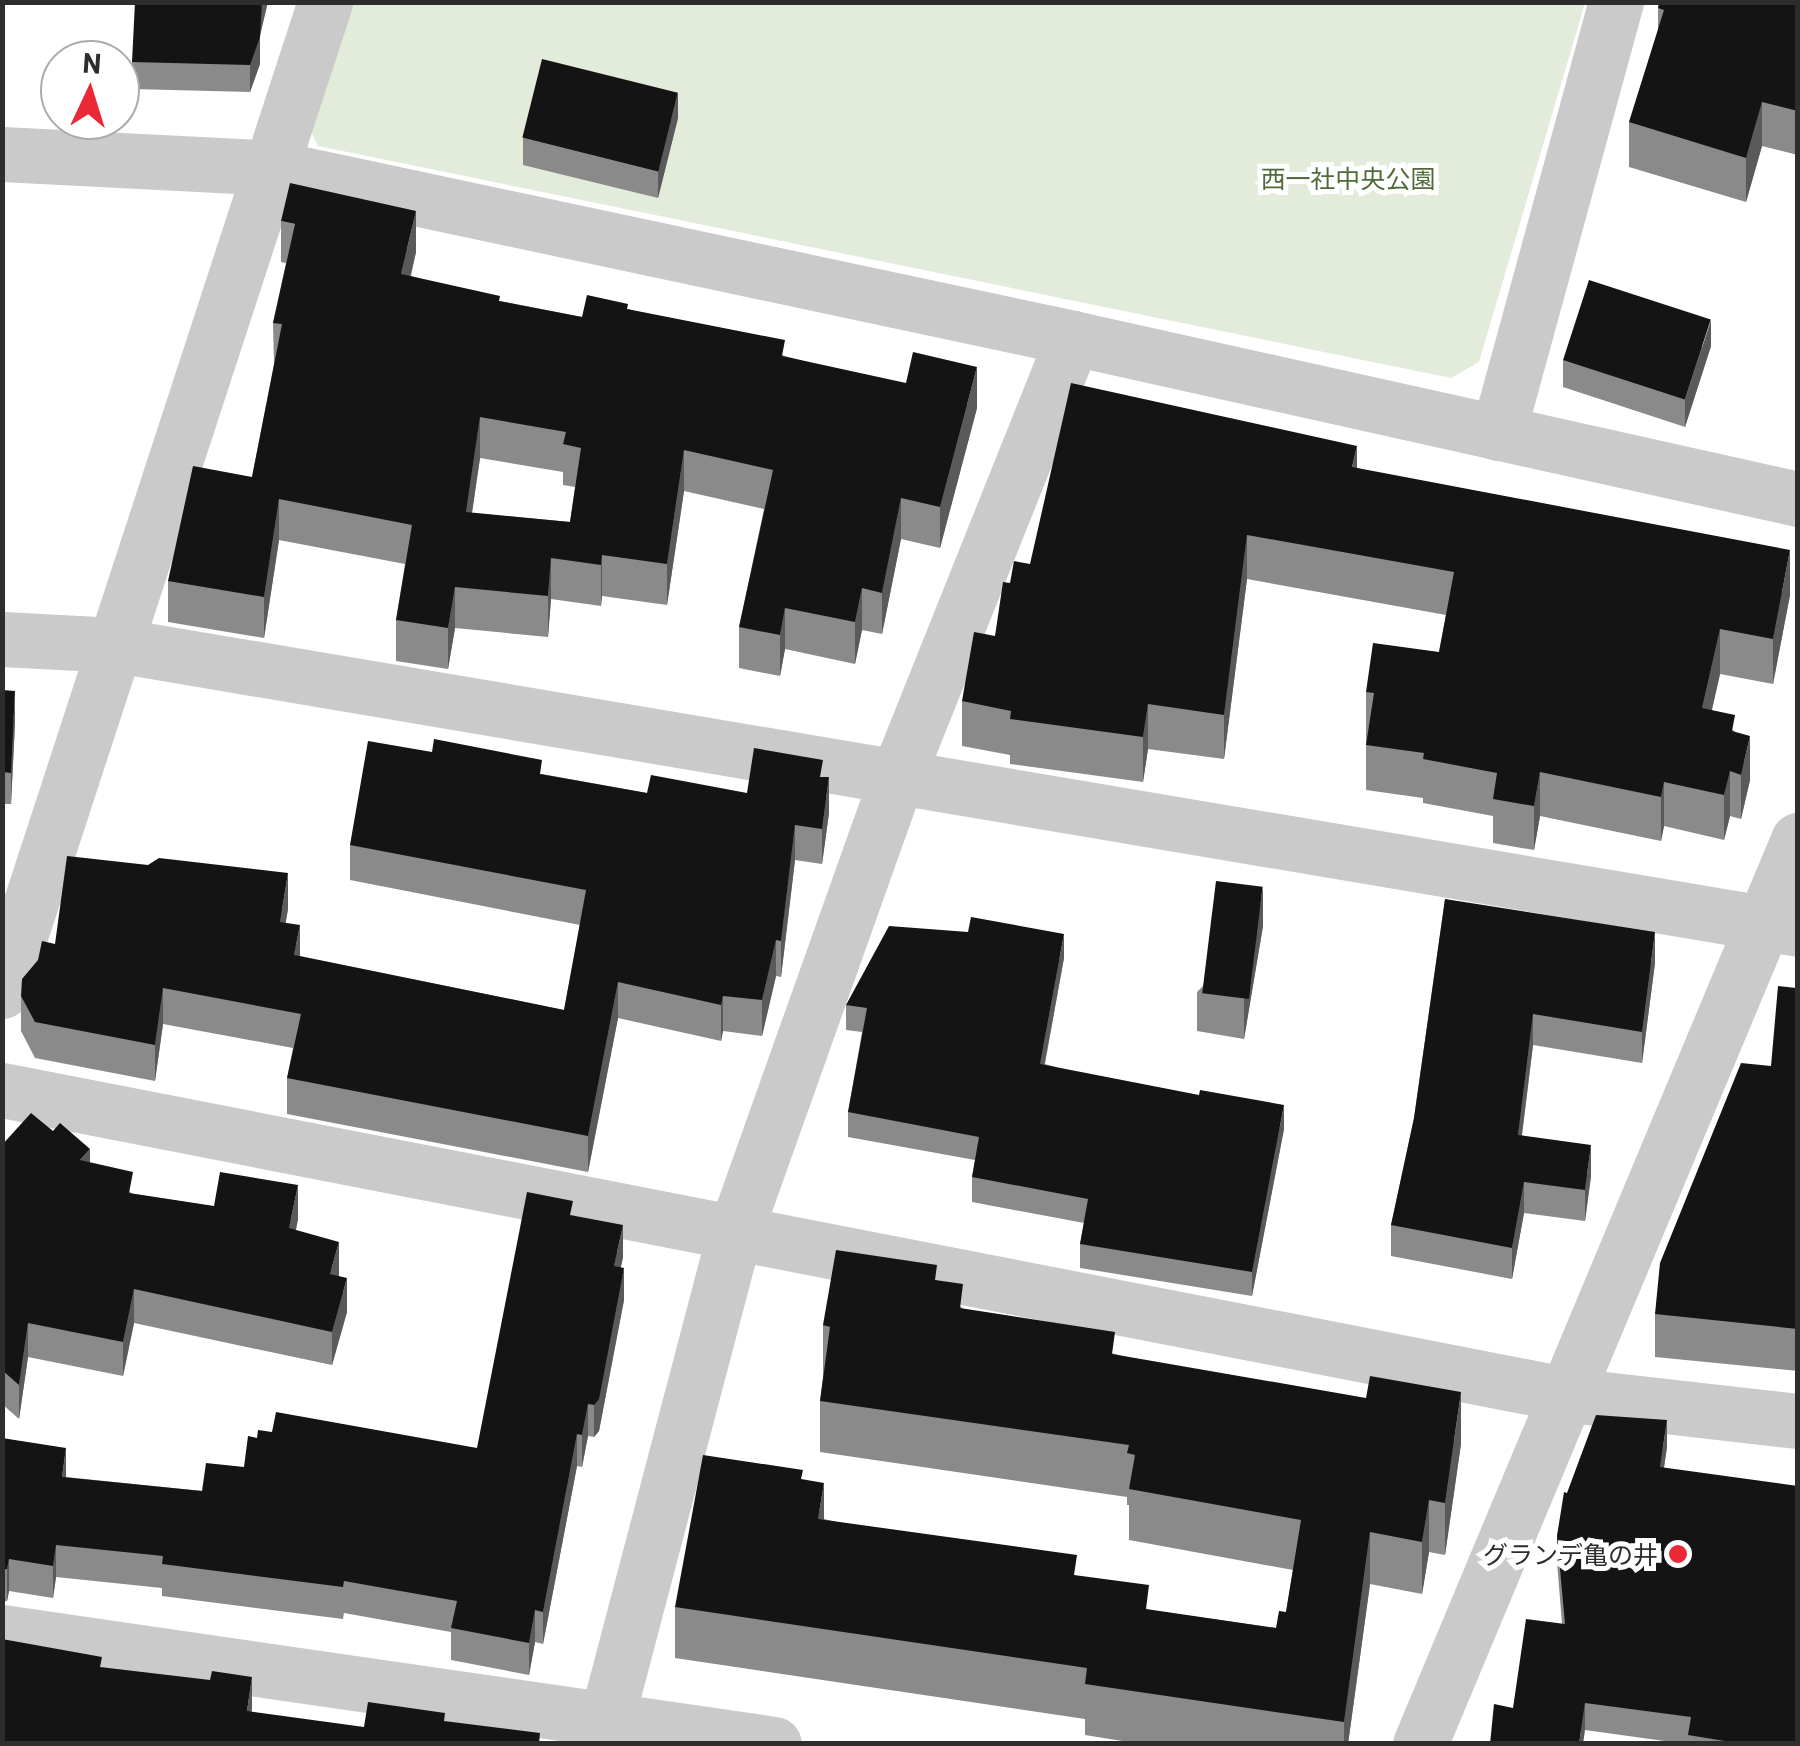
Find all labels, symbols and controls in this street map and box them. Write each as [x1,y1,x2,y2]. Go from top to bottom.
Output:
north arrow [40,40,140,140]
text: N [81,44,102,80]
park label: 西一社中央公園 [1261,163,1435,193]
place label: グランデ亀の井 [1483,1539,1658,1569]
marker: グランデ亀の井 [1667,1543,1689,1565]

